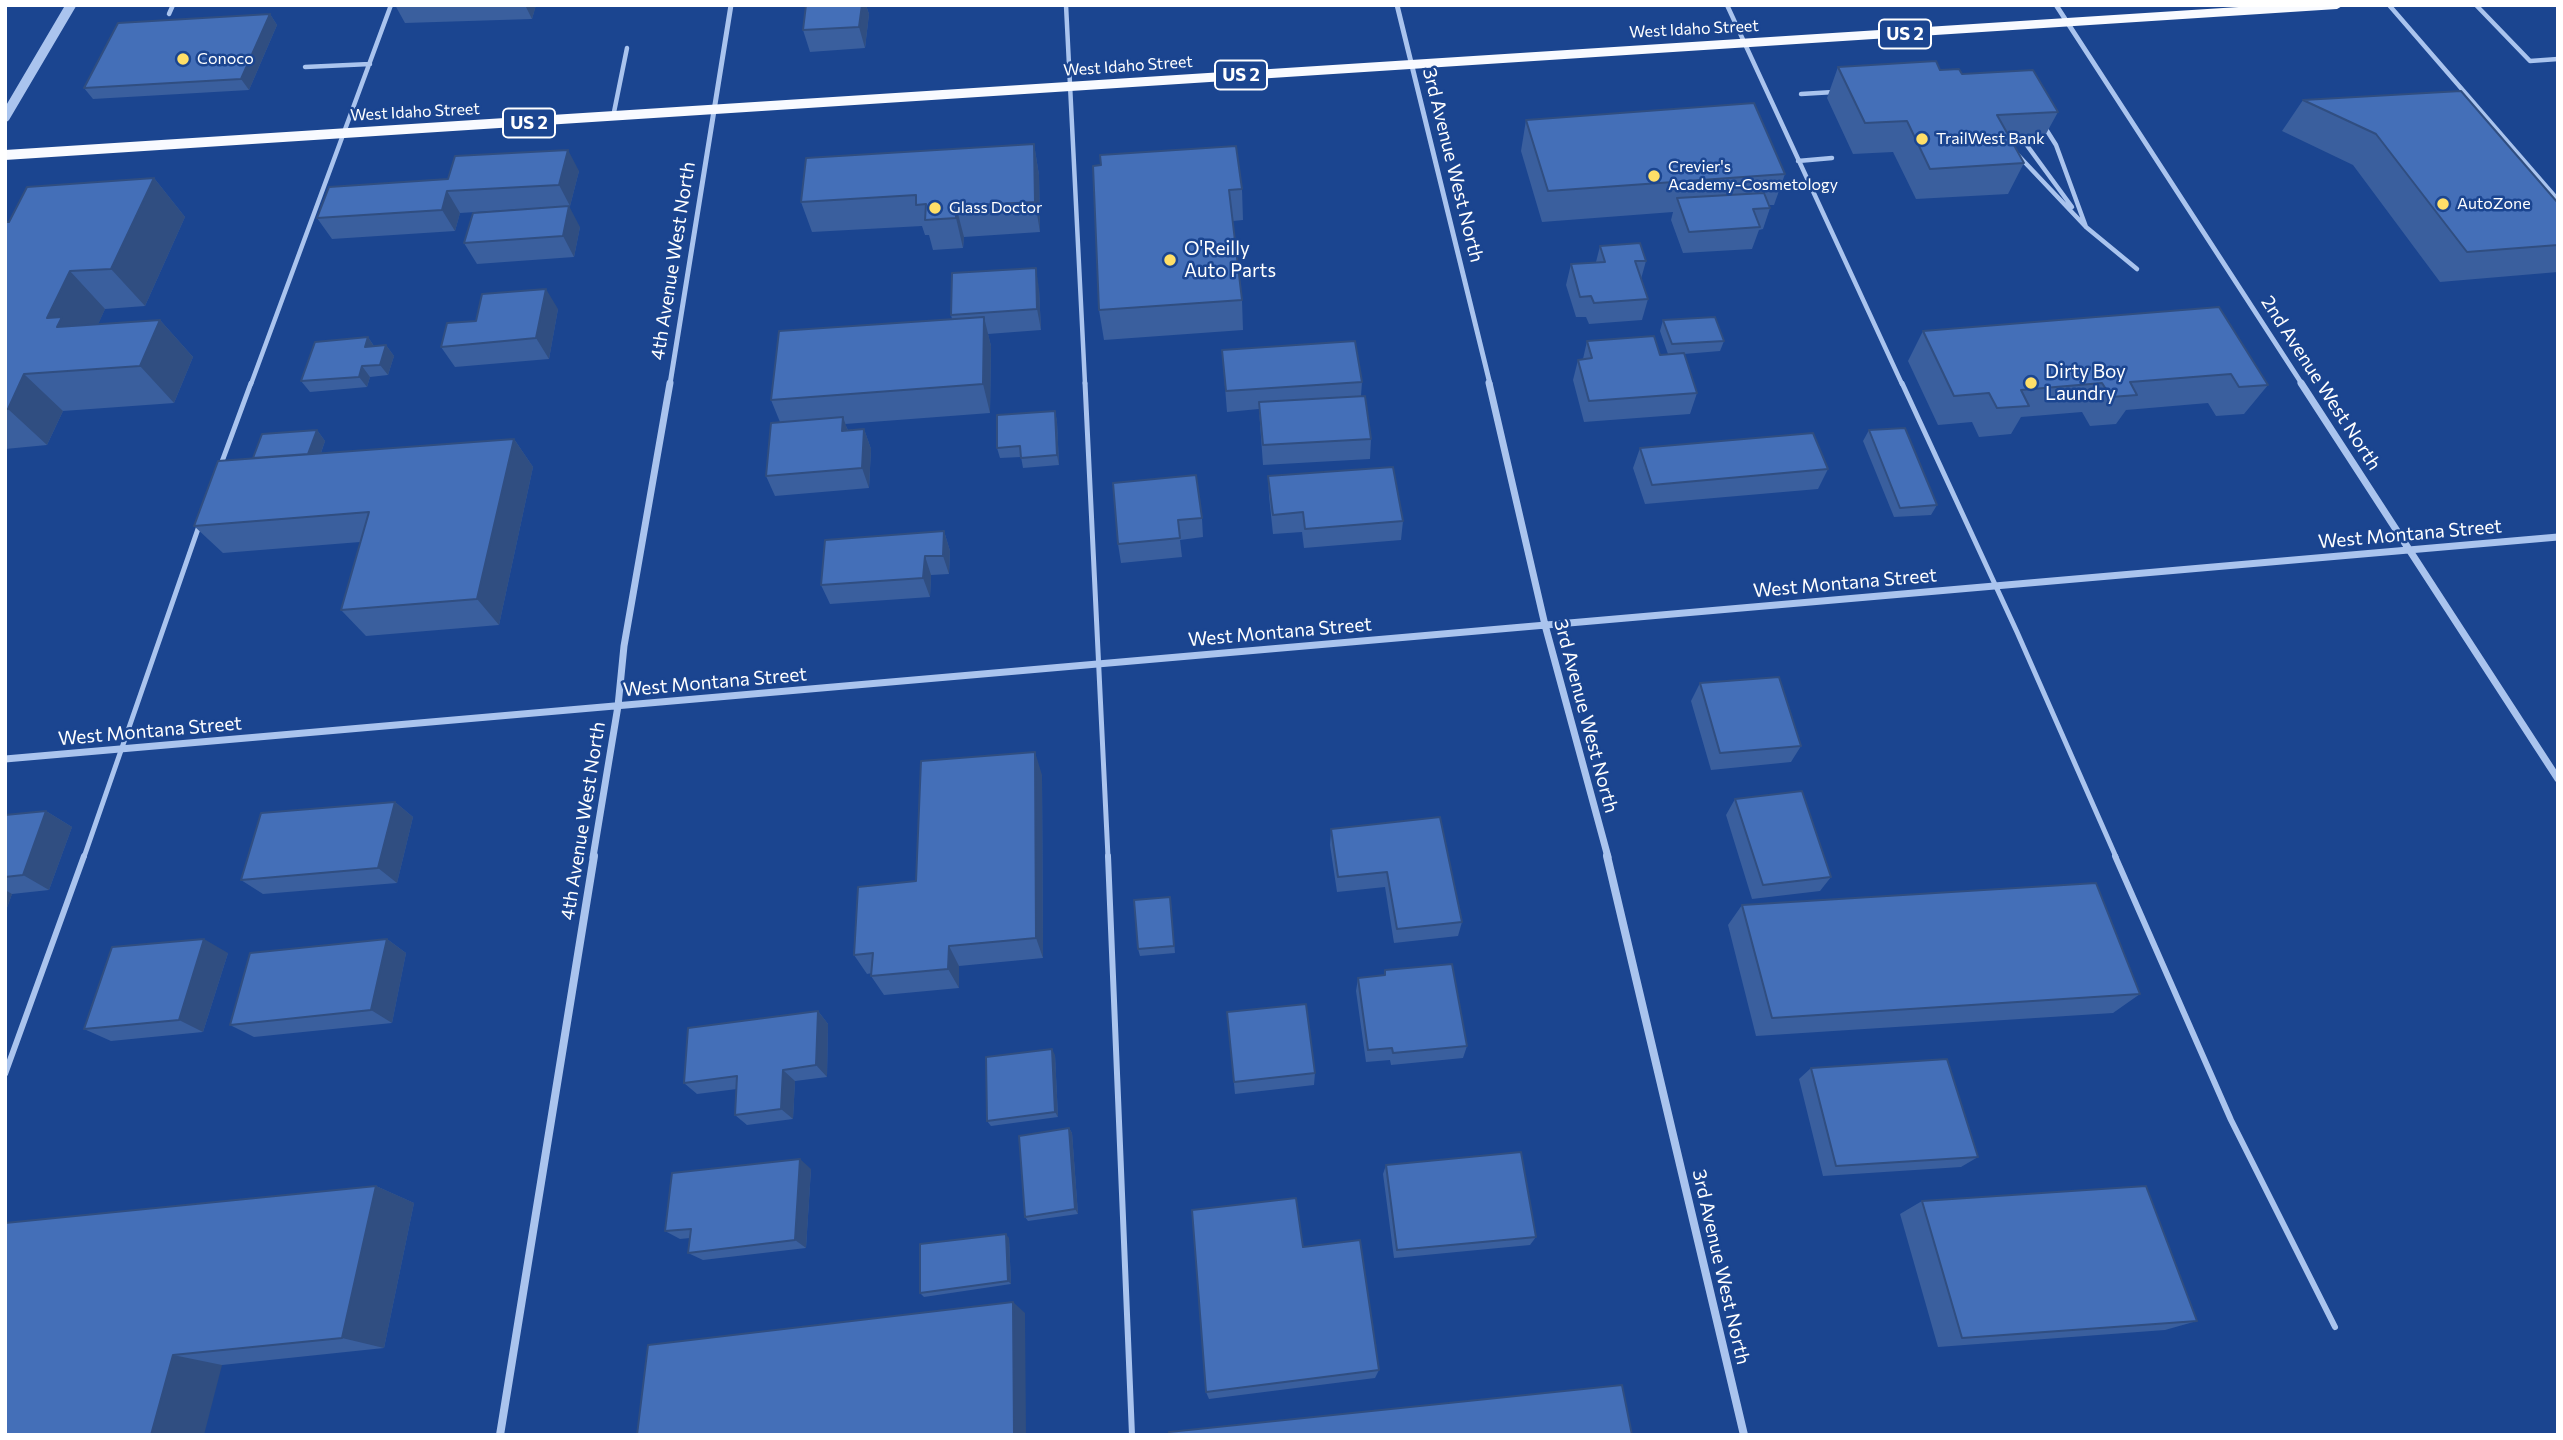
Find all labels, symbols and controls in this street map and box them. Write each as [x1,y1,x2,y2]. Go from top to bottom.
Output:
street label: West Idaho Street [1629,16,1759,42]
road number: US 2 [1879,19,1931,48]
place label: Conoco [197,49,254,69]
marker: Conoco [175,51,191,67]
street label: West Idaho Street [1063,52,1193,80]
road number: US 2 [1215,60,1267,90]
street label: 3rd Avenue West North [1418,65,1488,265]
street label: West Idaho Street [350,99,480,125]
road number: US 2 [503,109,555,138]
place label: TrailWest Bank [1936,129,2045,149]
marker: TrailWest Bank [1914,131,1930,147]
place label: Crevier's Academy-Cosmetology [1668,157,1838,195]
street label: 4th Avenue West North [646,160,700,362]
marker: Crevier's Academy-Cosmetology [1646,168,1662,184]
place label: AutoZone [2457,194,2531,214]
marker: AutoZone [2435,196,2451,212]
place label: Glass Doctor [949,198,1042,218]
marker: Glass Doctor [927,200,943,216]
place label: O'Reilly Auto Parts [1184,238,1276,282]
marker: O'Reilly Auto Parts [1162,252,1178,268]
street label: 2nd Avenue West North [2256,292,2386,474]
place label: Dirty Boy Laundry [2045,361,2126,405]
marker: Dirty Boy Laundry [2023,375,2039,391]
street label: West Montana Street [2317,515,2503,553]
street label: West Montana Street [1752,564,1938,602]
street label: West Montana Street [1187,613,1373,651]
street label: 3rd Avenue West North [1549,617,1623,815]
street label: West Montana Street [622,663,808,701]
street label: West Montana Street [57,712,243,750]
street label: 4th Avenue West North [556,720,610,922]
street label: 3rd Avenue West North [1687,1167,1755,1367]

